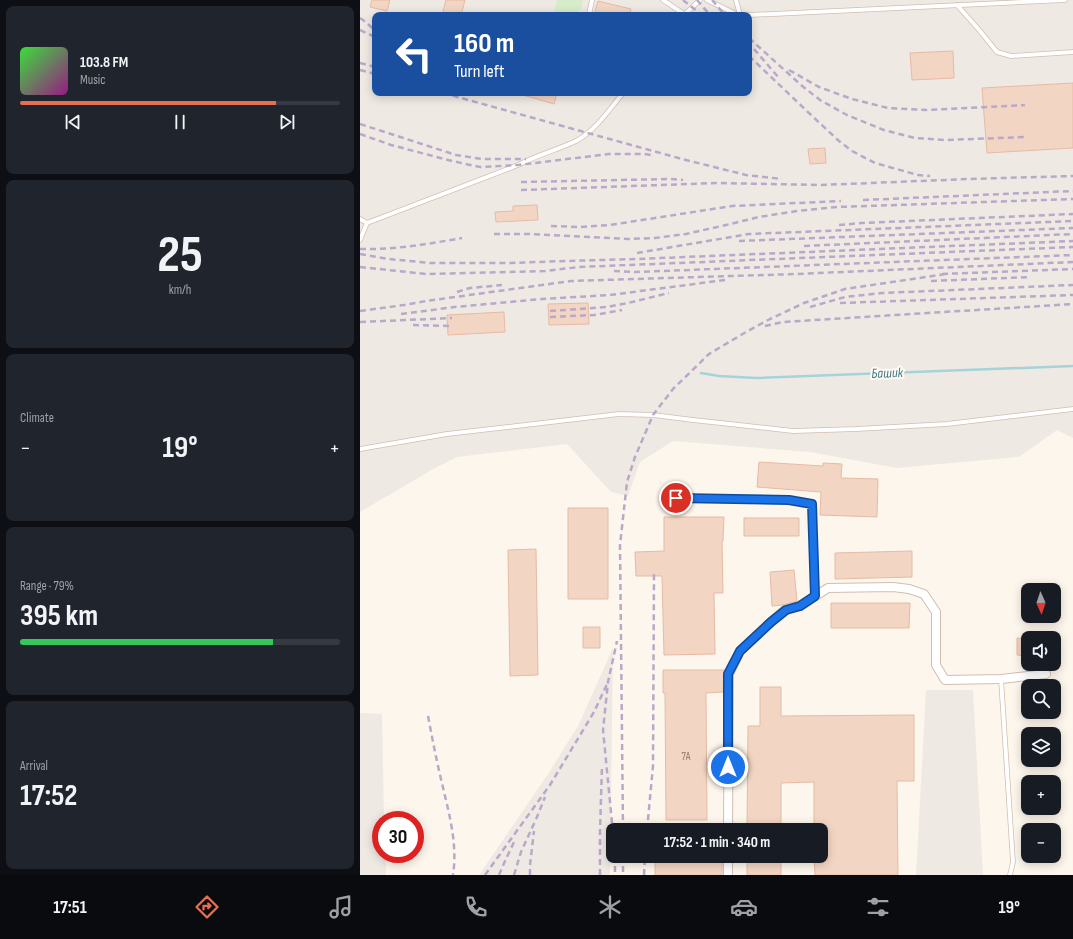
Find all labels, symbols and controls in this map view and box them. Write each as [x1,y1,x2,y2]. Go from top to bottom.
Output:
text: 160 m [454,27,514,60]
icon: left [388,28,440,80]
text: 103.8 FM [80,53,128,72]
text: Turn left [454,61,505,82]
text: Music [80,72,105,88]
icon: previous [62,111,84,133]
icon: pause [169,111,191,133]
icon: next [276,111,298,133]
text: 25 [157,224,203,287]
text: km/h [169,282,191,298]
water label: Башик [871,364,904,382]
text: Climate [20,410,54,426]
text: 19° [162,430,198,466]
text: − [20,435,31,462]
text: + [329,435,340,462]
pin [659,481,693,515]
icon: arrive [665,487,687,509]
text: Range · 79% [20,578,74,594]
north arrow [1021,583,1061,623]
map controls [1021,583,1061,863]
text: 395 km [20,598,98,634]
button: sound [1021,631,1061,671]
button: search [1021,679,1061,719]
button: layers [1021,727,1061,767]
position arrow [707,746,749,788]
house number: 7А [682,750,691,763]
text: Arrival [20,758,48,774]
button: + [1021,775,1061,815]
text: 17:52 [20,778,78,814]
speed limit sign: 30 [372,811,424,863]
button: − [1021,823,1061,863]
text: 17:52 · 1 min · 340 m [664,833,770,852]
icon: directions [193,893,221,921]
icon: music [327,893,355,921]
icon: phone [462,893,490,921]
icon: climate [596,893,624,921]
icon: car [730,893,758,921]
icon: filters [864,893,892,921]
text: 17:51 [53,897,87,918]
text: 19° [999,897,1020,918]

